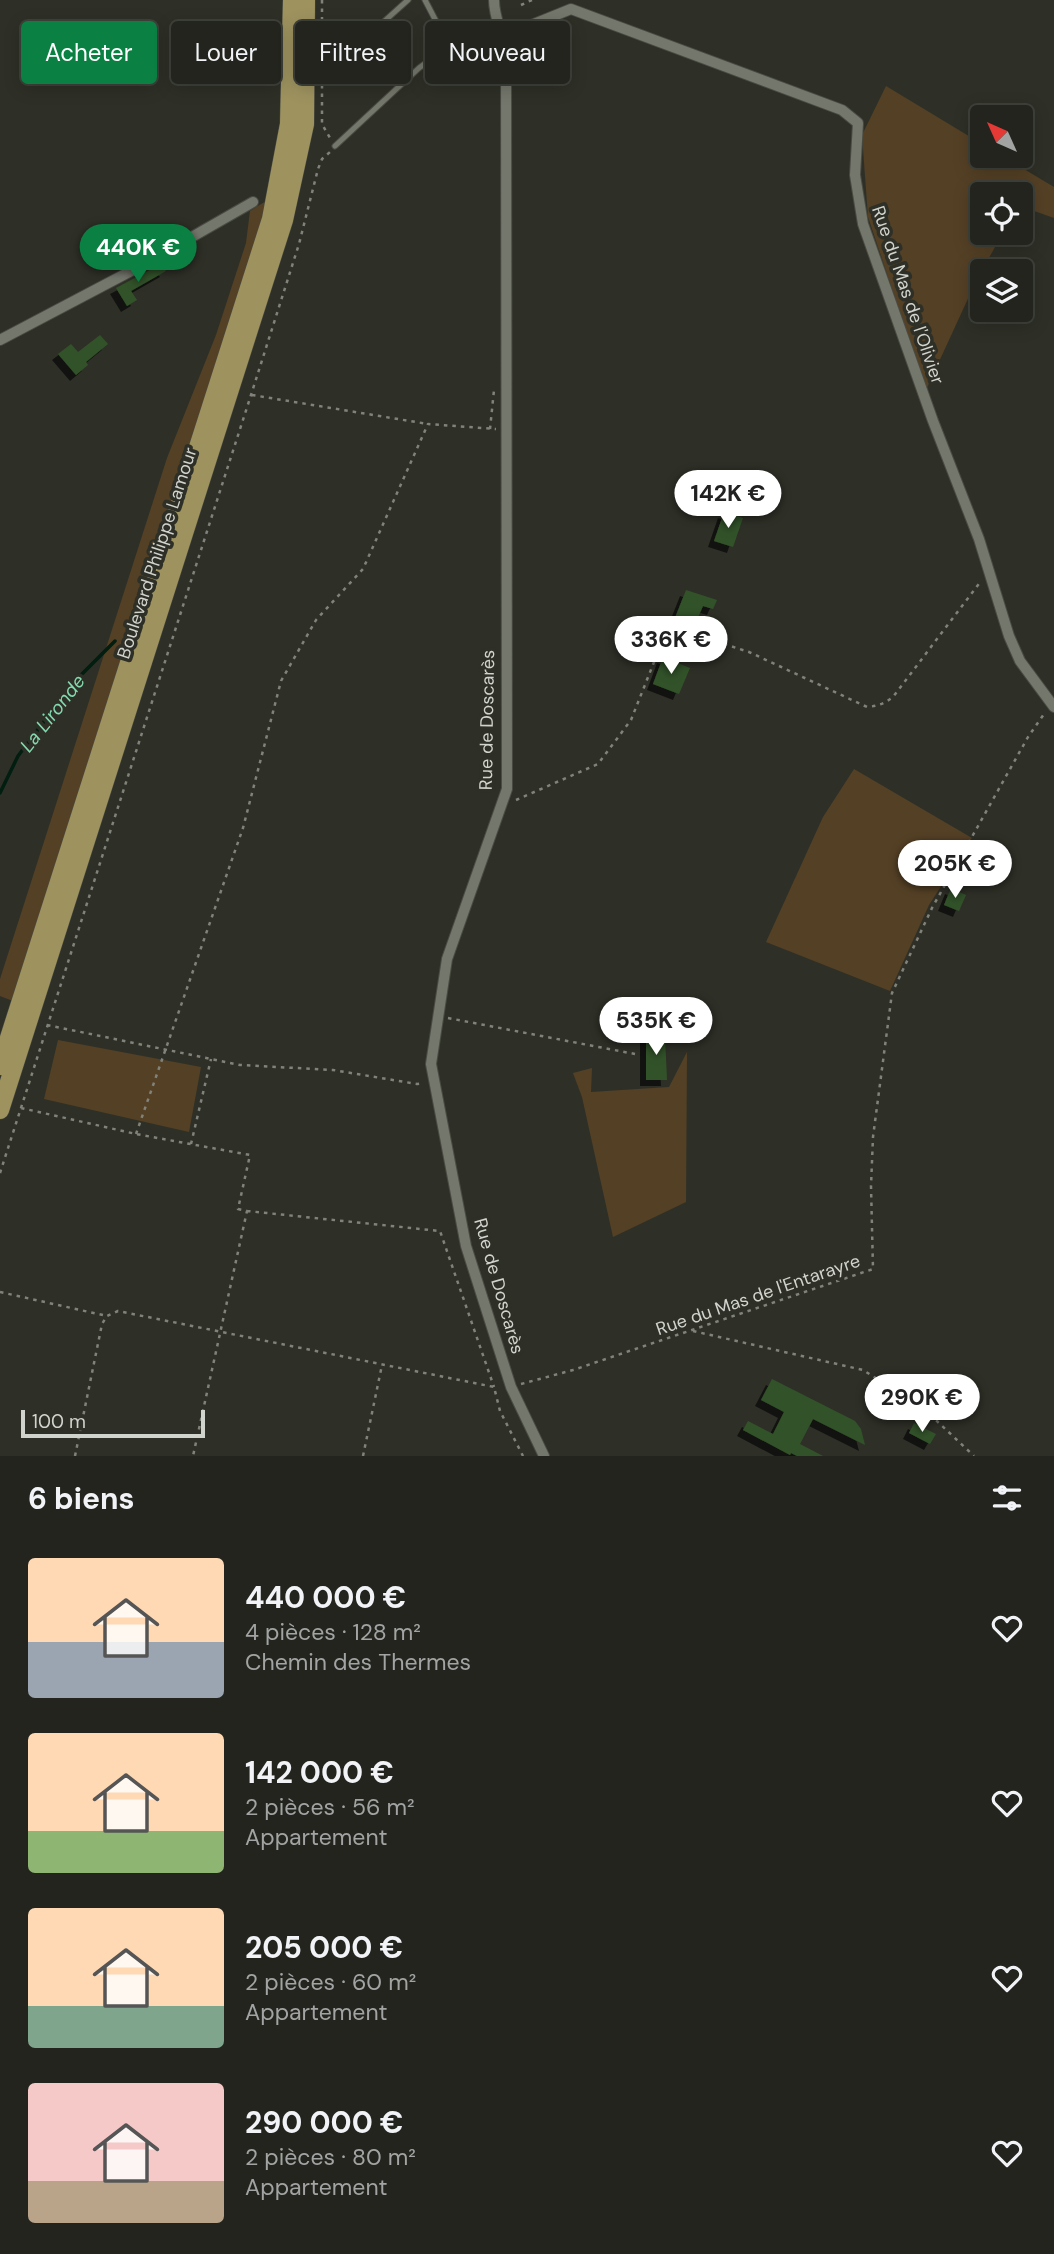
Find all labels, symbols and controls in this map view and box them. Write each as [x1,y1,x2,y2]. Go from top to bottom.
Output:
chip: Acheter [21,21,157,84]
chip: Louer [171,21,281,84]
chip: Filtres [295,21,411,84]
chip: Nouveau [425,21,570,84]
north arrow [970,105,1032,168]
map controls [970,105,1033,322]
button: locate [970,182,1033,245]
street label: Rue du Mas de l'Olivier [866,203,950,388]
pin: 440K € [81,224,195,284]
text: 440K € [96,232,180,262]
button: layers [970,259,1033,322]
street label: Boulevard Philippe Lamour [111,444,203,662]
pin: 142K € [671,470,785,530]
text: 142K € [690,478,766,508]
pin: 336K € [614,616,728,676]
text: 336K € [631,624,711,654]
street label: Rue de Doscarès [474,650,500,790]
water label: La Lironde [14,669,91,757]
pin: 205K € [898,841,1012,900]
text: 205K € [914,848,996,878]
pin: 535K € [599,998,713,1057]
text: 535K € [615,1005,697,1035]
street label: Rue de Doscarès [468,1215,530,1357]
street label: Rue du Mas de l'Entarayre [653,1249,863,1341]
pin: 290K € [865,1374,979,1434]
text: 290K € [881,1382,963,1412]
scale bar [21,1407,205,1439]
text: 100 m [32,1409,86,1434]
text: 6 biens [28,1479,134,1518]
icon: filters [988,1479,1026,1517]
text: 440 000 € [245,1578,406,1617]
icon: home [84,1586,168,1670]
icon: heart [988,1609,1026,1647]
text: 4 pièces · 128 m² [245,1617,421,1647]
text: Chemin des Thermes [245,1647,471,1677]
text: 142 000 € [245,1753,394,1792]
icon: home [84,1761,168,1845]
icon: heart [988,1784,1026,1822]
text: 2 pièces · 56 m² [245,1792,415,1822]
text: Appartement [245,1822,388,1852]
text: 205 000 € [245,1928,403,1967]
icon: home [84,1936,168,2020]
icon: heart [988,1959,1026,1997]
text: 2 pièces · 60 m² [245,1967,416,1997]
text: Appartement [245,1997,388,2027]
text: 290 000 € [245,2103,404,2142]
icon: home [84,2111,168,2195]
icon: heart [988,2134,1026,2172]
text: 2 pièces · 80 m² [245,2142,416,2172]
text: Appartement [245,2172,388,2202]

